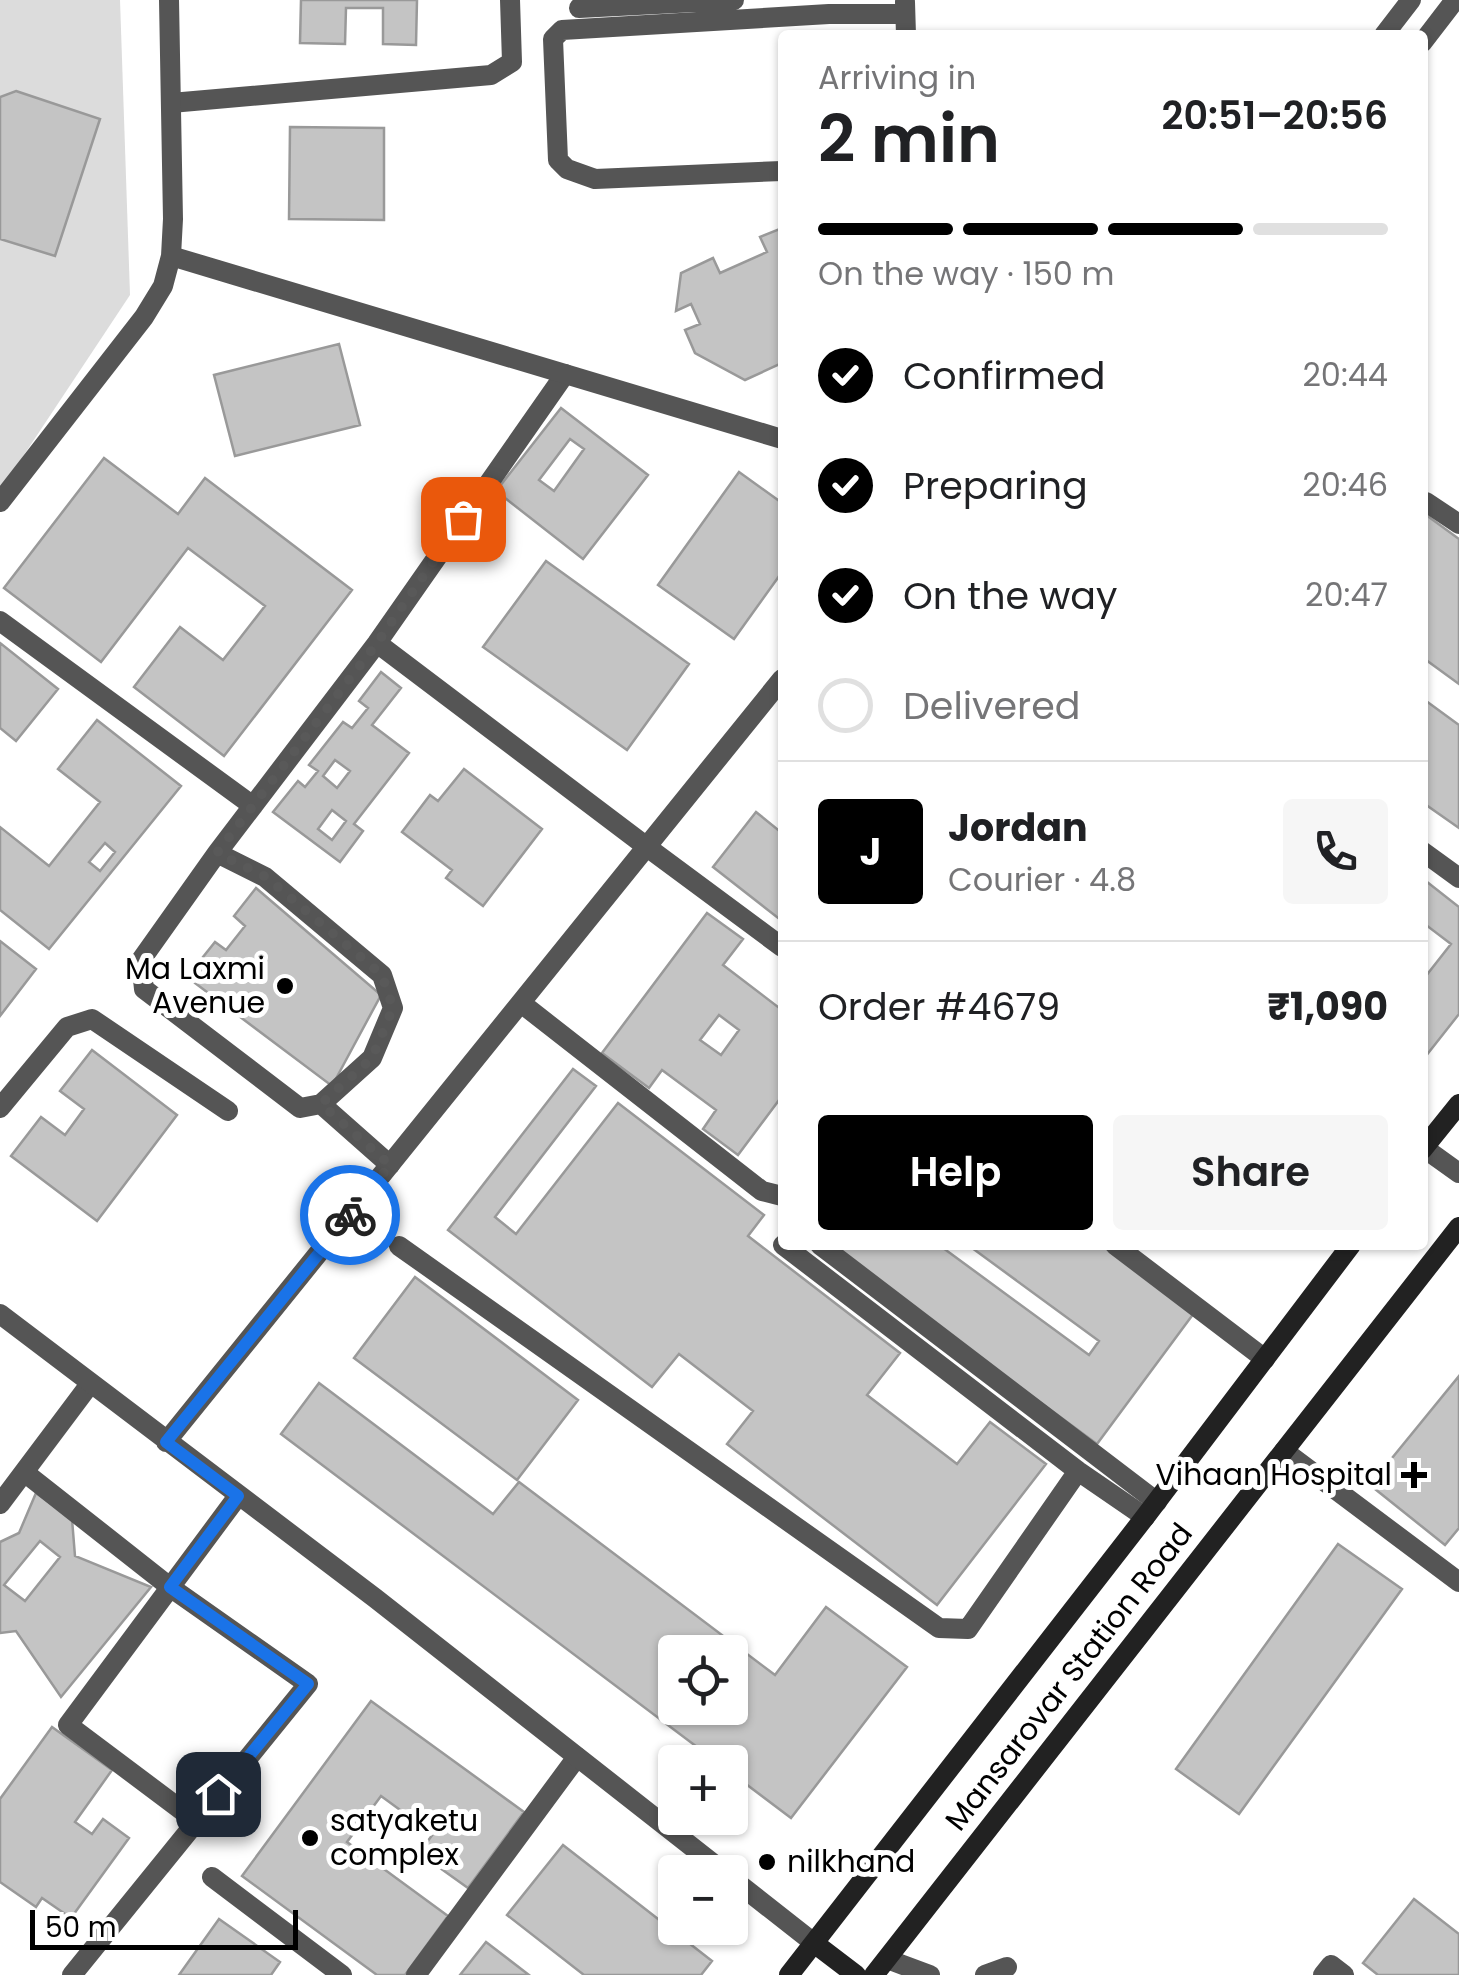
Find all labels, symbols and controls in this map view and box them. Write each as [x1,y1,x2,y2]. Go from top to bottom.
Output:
text: Arriving in [818,55,976,100]
text: 20:51–20:56 [1162,89,1388,142]
text: 2 min [818,94,1000,185]
text: On the way · 150 m [818,251,1114,296]
icon: check [818,348,873,403]
text: Confirmed [903,349,1105,402]
text: 20:44 [1302,352,1388,397]
icon: check [818,458,873,513]
text: Preparing [903,459,1088,512]
text: 20:46 [1302,462,1388,507]
pin [421,477,506,562]
icon: bag [436,492,491,547]
icon: check [818,568,873,623]
text: On the way [903,569,1117,622]
text: 20:47 [1305,572,1388,617]
text: Delivered [903,679,1080,732]
button: phone [1283,799,1388,904]
text: Jordan [948,801,1088,854]
text: J [860,825,881,878]
text: Courier · 4.8 [948,857,1136,902]
place label: Ma Laxmi Avenue [125,947,265,1024]
marker: Ma Laxmi Avenue [274,975,296,997]
text: Order #4679 [818,980,1060,1033]
text: ₹1,090 [1267,980,1388,1033]
button: Help [818,1115,1093,1230]
button: Share [1113,1115,1388,1230]
courier [300,1165,400,1265]
icon: bike [323,1188,378,1243]
place label: Vihaan Hospital [1156,1453,1392,1496]
marker: Vihaan Hospital [1401,1462,1427,1488]
street label: Mansarovar Station Road [935,1514,1202,1839]
map controls [658,1635,748,1945]
button: locate [658,1635,748,1725]
button: + [658,1745,748,1835]
pin [176,1752,261,1837]
icon: home [191,1767,246,1822]
place label: satyaketu complex [330,1799,478,1876]
marker: satyaketu complex [299,1827,321,1849]
place label: nilkhand [787,1840,915,1883]
marker: nilkhand [756,1851,778,1873]
button: − [658,1855,748,1945]
scale bar [30,1905,298,1950]
text: 50 m [45,1908,116,1947]

